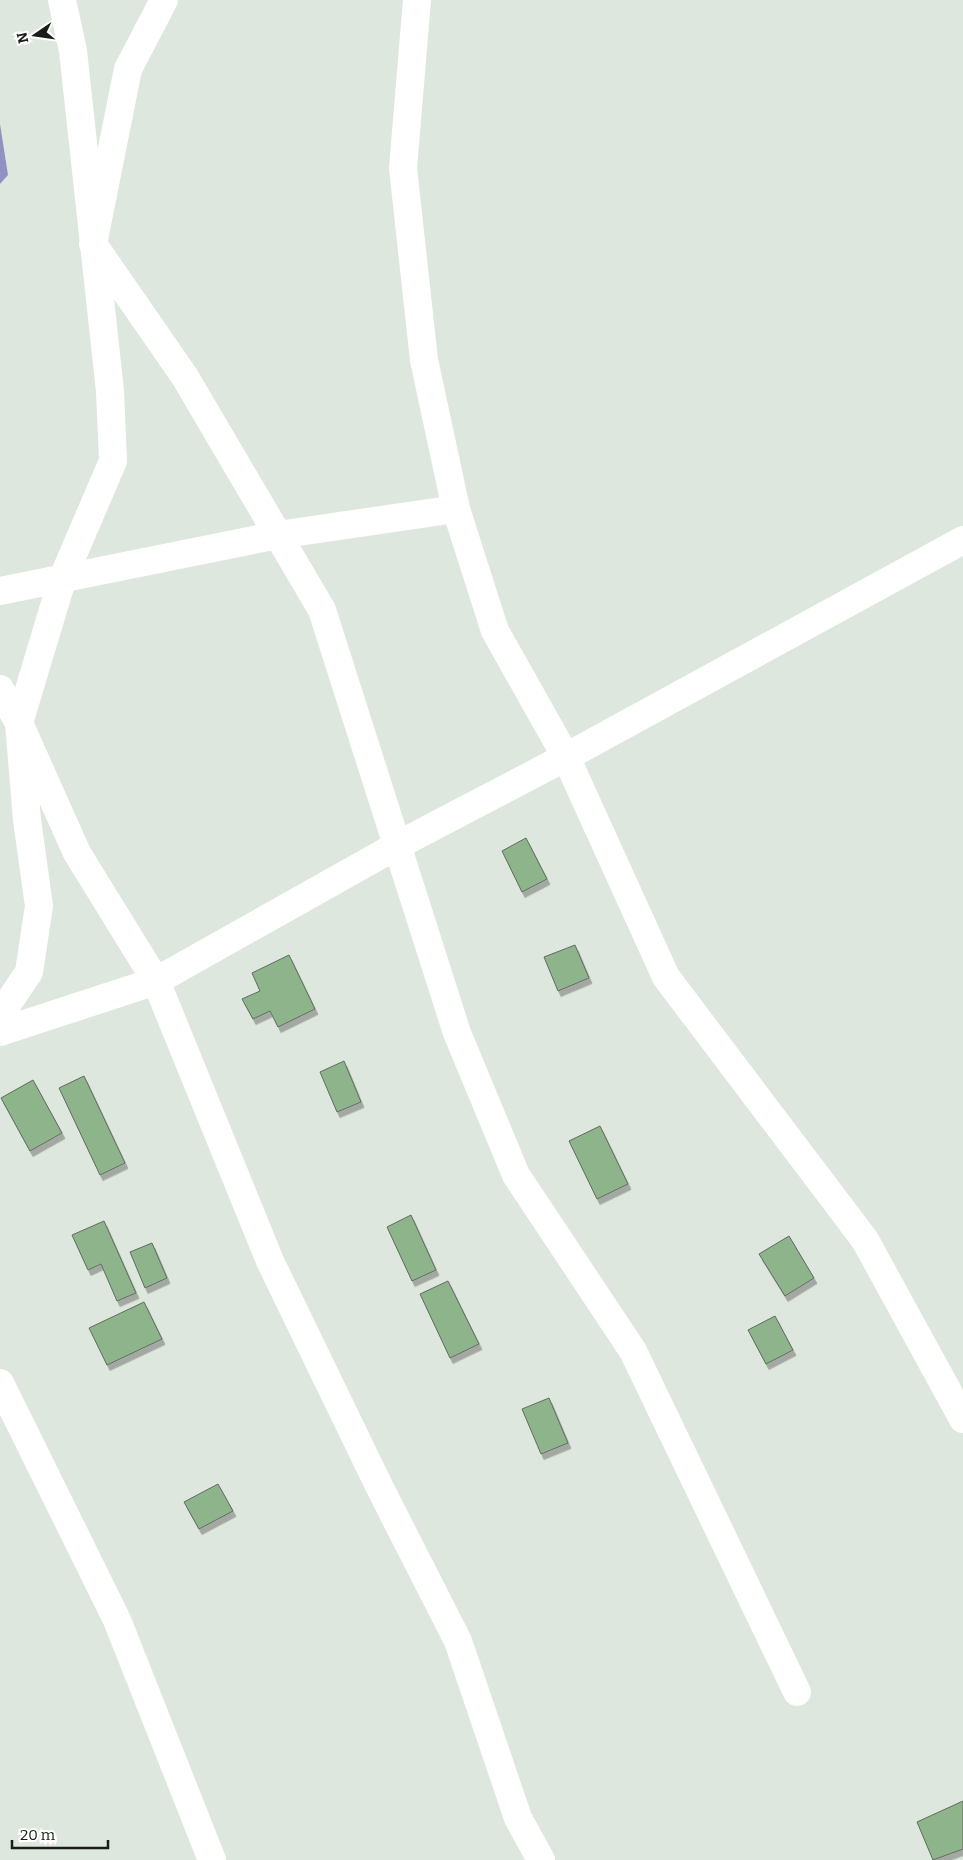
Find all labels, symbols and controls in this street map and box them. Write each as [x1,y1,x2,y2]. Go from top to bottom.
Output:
north arrow [10,10,60,60]
text: N [13,30,32,45]
scale bar [12,1818,109,1850]
text: 20 m [20,1826,56,1844]

